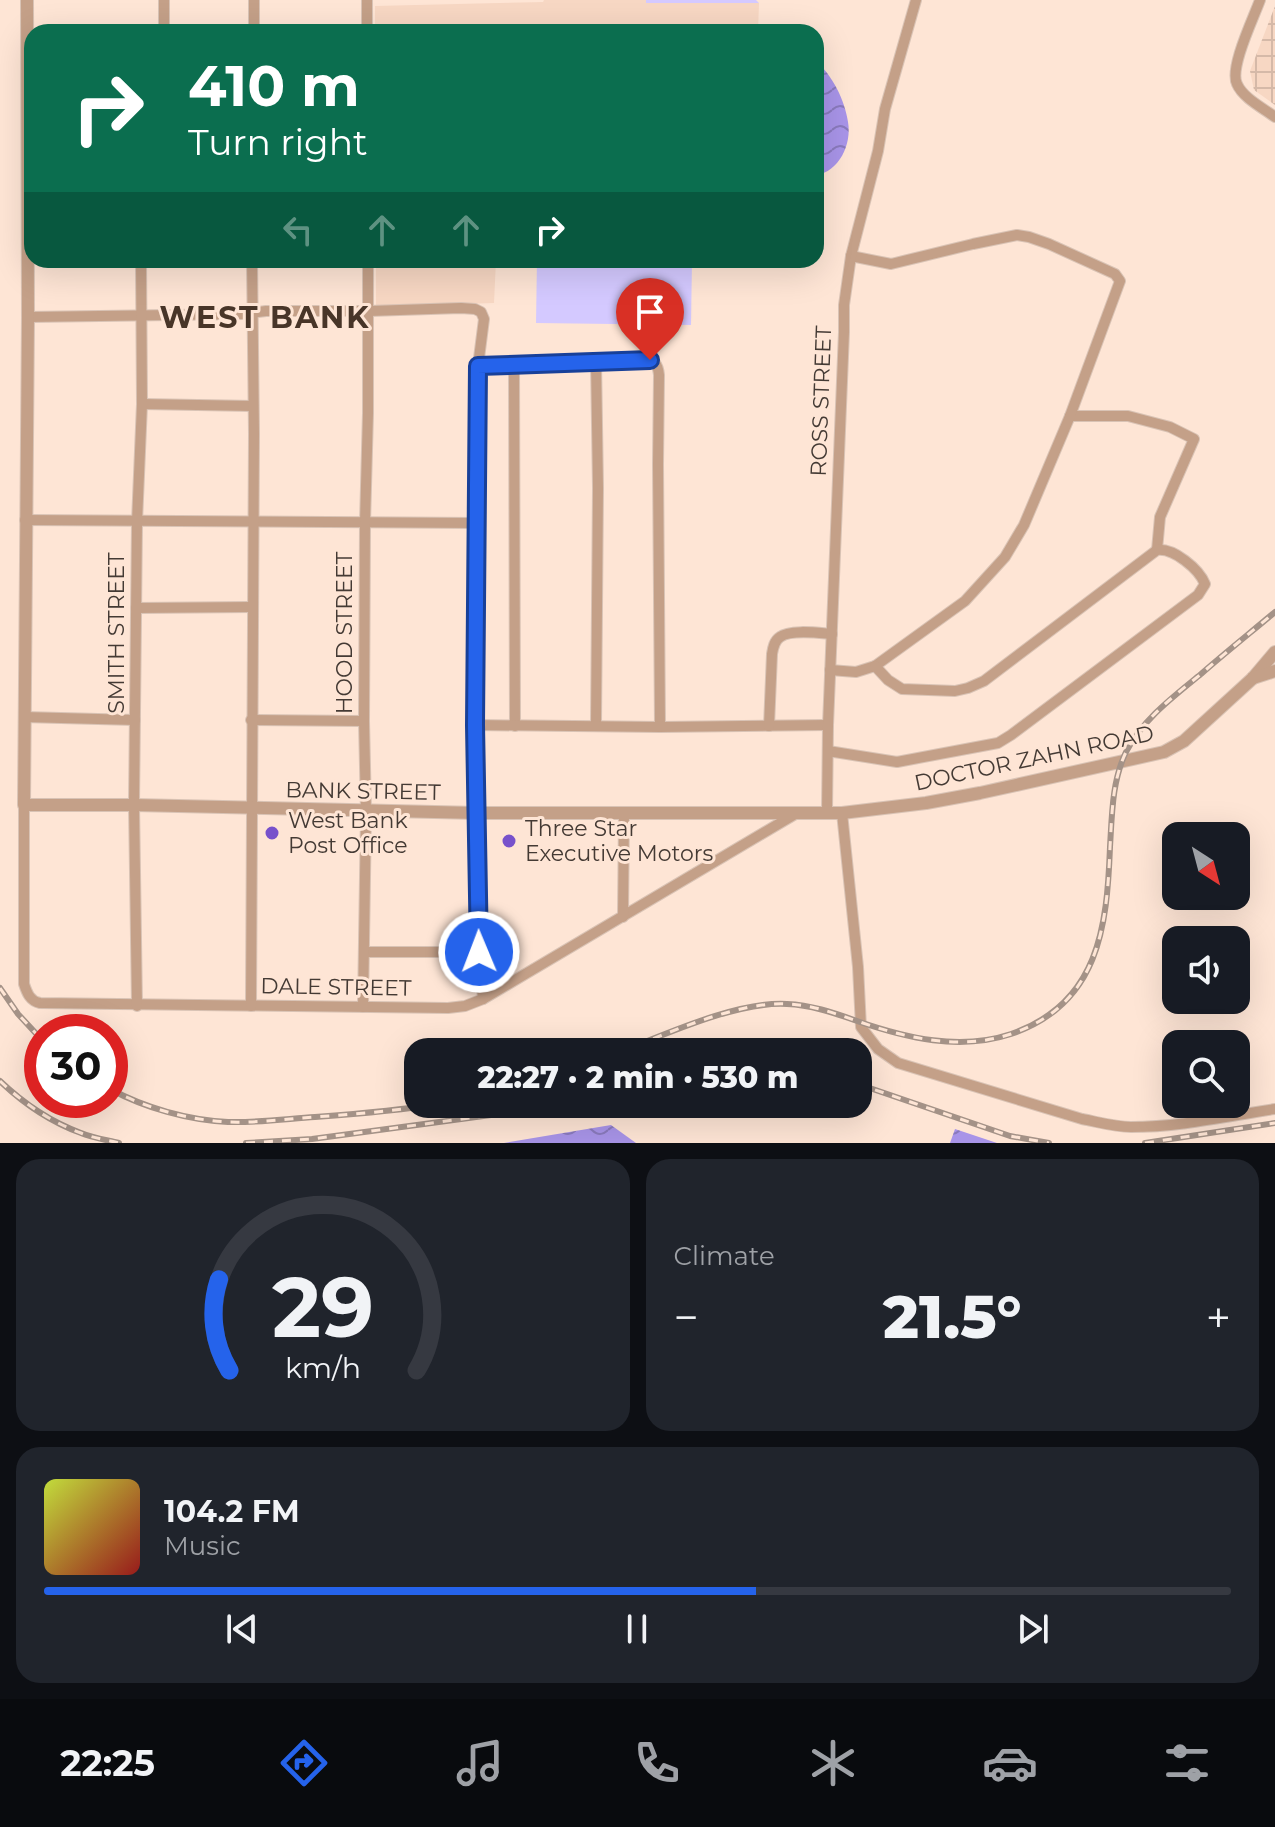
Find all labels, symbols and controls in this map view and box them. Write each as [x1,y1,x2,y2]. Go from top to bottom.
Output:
text: 410 m [188,52,360,120]
icon: right [56,56,160,160]
text: Turn right [188,120,368,164]
icon: left [276,208,320,252]
icon: ahead [360,208,404,252]
icon: ahead [444,208,488,252]
icon: right [528,208,572,252]
pin [616,278,684,360]
icon: arrive [628,290,672,334]
district label: WEST BANK [160,299,370,336]
street label: ROSS STREET [805,325,837,477]
street label: HOOD STREET [331,551,358,714]
street label: SMITH STREET [103,552,130,714]
street label: DOCTOR ZAHN ROAD [912,719,1156,797]
street label: BANK STREET [285,776,441,806]
place label: West Bank Post Office [288,807,408,859]
place label: Three Star Executive Motors [525,815,714,867]
north arrow [1162,822,1250,910]
map controls [1162,822,1250,1118]
marker: West Bank Post Office [263,824,281,842]
marker: Three Star Executive Motors [500,832,518,850]
position arrow [437,910,521,994]
button: sound [1162,926,1250,1014]
street label: DALE STREET [260,972,412,1002]
speed limit sign: 30 [24,1014,128,1118]
button: search [1162,1030,1250,1118]
text: 22:27 · 2 min · 530 m [478,1059,798,1096]
text: Climate [674,1240,775,1272]
text: 29 [272,1256,374,1358]
text: 21.5° [883,1280,1021,1353]
text: − [674,1290,699,1344]
text: + [1206,1290,1231,1344]
text: km/h [285,1350,361,1385]
text: 104.2 FM [164,1493,300,1530]
text: Music [164,1530,241,1562]
icon: previous [220,1607,264,1651]
icon: pause [615,1607,659,1651]
icon: next [1011,1607,1055,1651]
icon: directions [276,1735,332,1791]
icon: music [452,1735,508,1791]
icon: phone [629,1735,685,1791]
icon: climate [805,1735,861,1791]
icon: car [982,1735,1038,1791]
icon: filters [1159,1735,1215,1791]
text: 22:25 [60,1741,155,1785]

